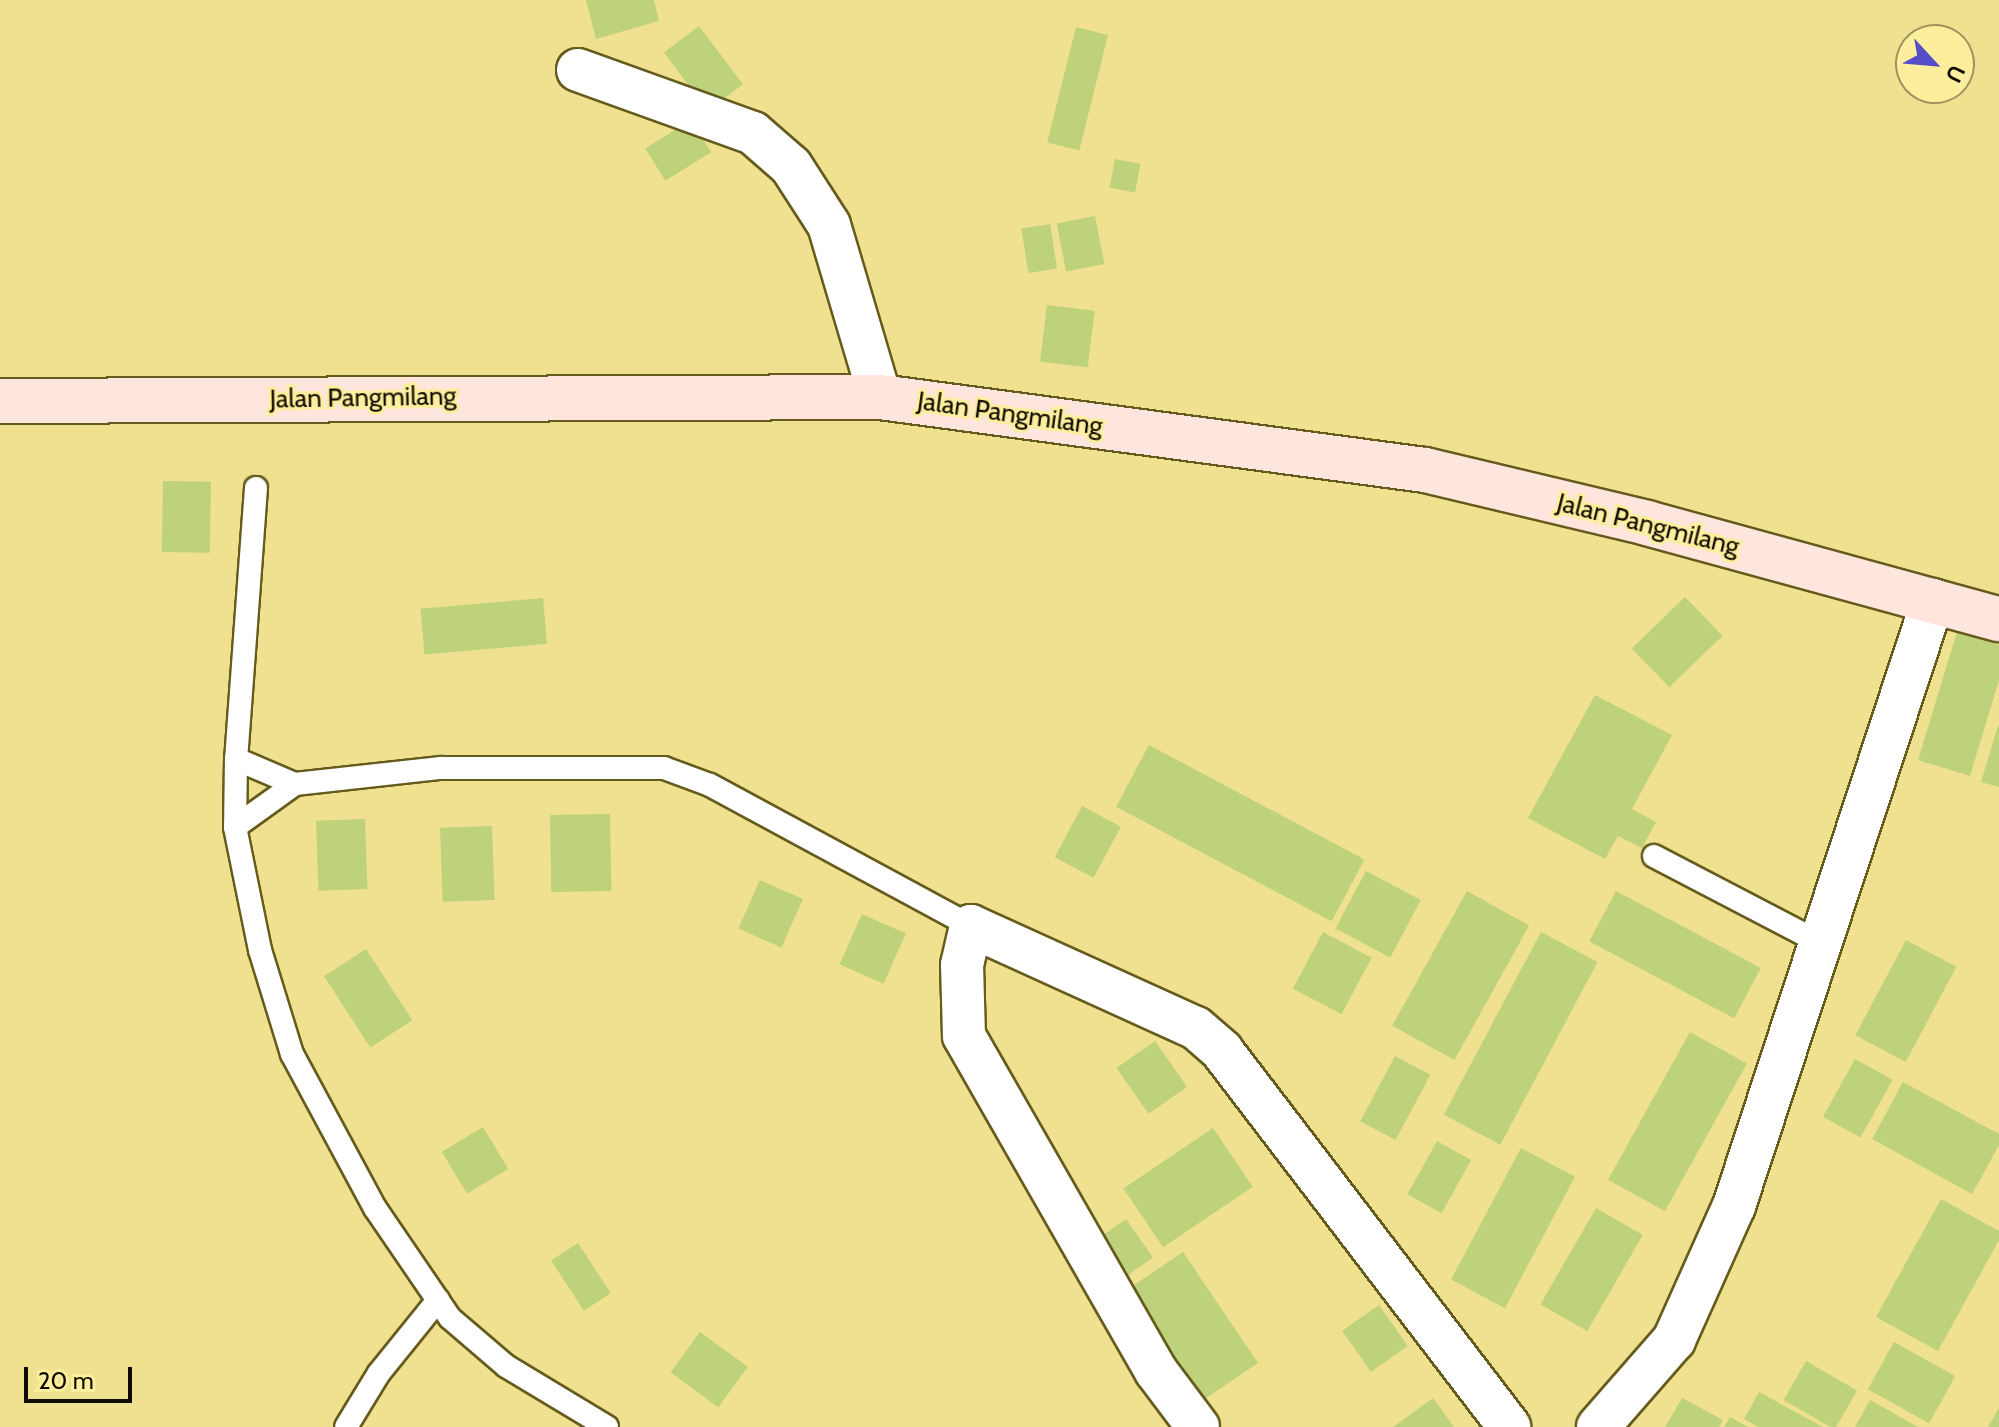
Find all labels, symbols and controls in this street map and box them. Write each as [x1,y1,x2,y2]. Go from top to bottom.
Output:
north arrow [1895,24,1975,104]
text: U [1940,61,1971,87]
street label: Jalan Pangmilang [269,381,457,415]
street label: Jalan Pangmilang [915,386,1105,442]
street label: Jalan Pangmilang [1554,487,1742,563]
scale bar [28,1351,136,1401]
text: 20 m [38,1366,94,1395]

